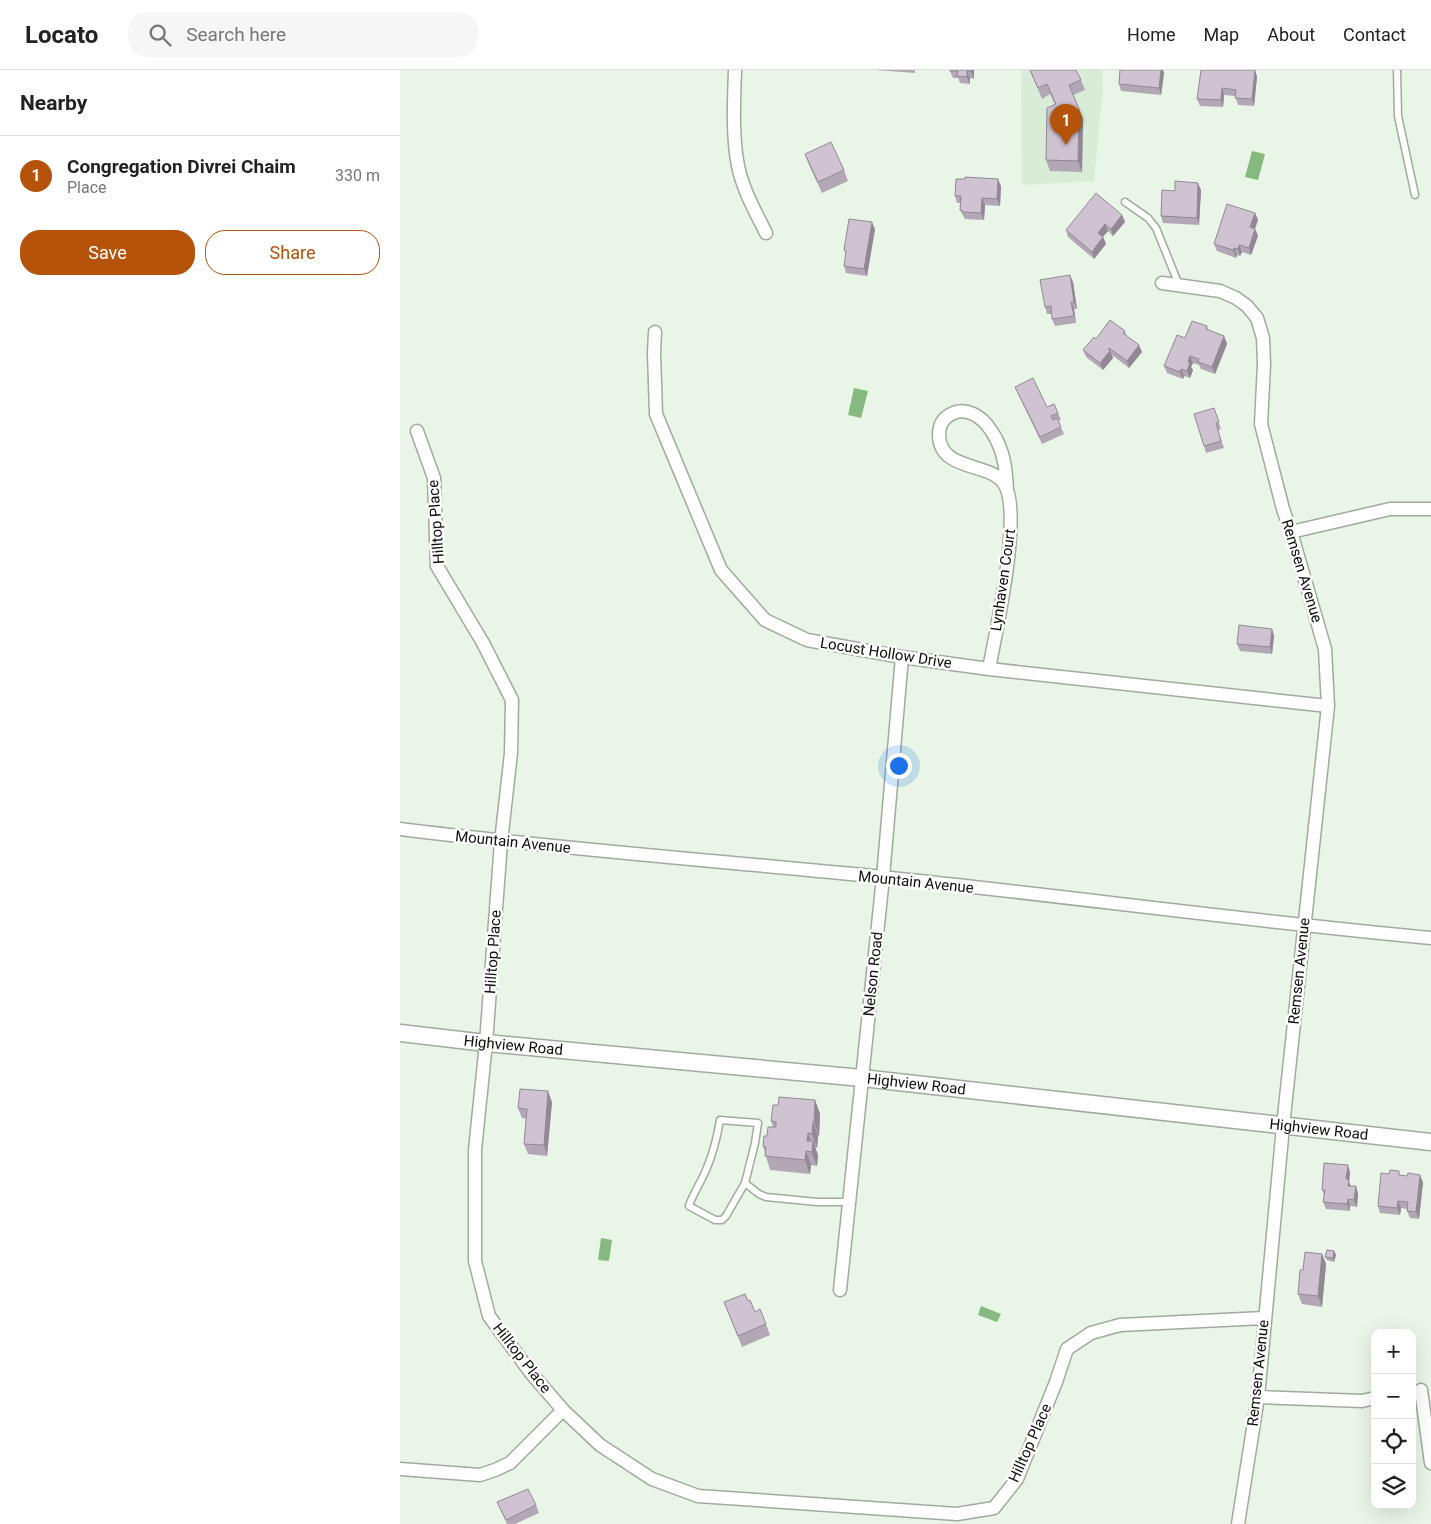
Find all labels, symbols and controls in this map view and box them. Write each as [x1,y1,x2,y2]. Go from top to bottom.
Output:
search box [128,12,478,57]
text: Locato [25,21,98,49]
icon: search [146,21,174,49]
text: Search here [186,23,286,46]
text: Home [1127,24,1176,45]
text: Map [1204,24,1239,45]
text: About [1267,24,1315,45]
text: Contact [1343,24,1406,45]
text: Nearby [20,91,87,115]
pin: 1 [1050,104,1082,145]
text: Congregation Divrei Chaim [67,155,296,178]
text: 1 [31,166,41,185]
text: 330 m [335,166,380,185]
text: Place [67,178,107,197]
button: Save [20,230,195,275]
button: Share [205,230,380,275]
street label: Hilltop Place [424,479,448,565]
street label: Remsen Avenue [1278,517,1326,625]
street label: Lynhaven Court [987,528,1019,632]
street label: Locust Hollow Drive [819,634,953,672]
your location [886,753,912,779]
street label: Mountain Avenue [454,827,572,857]
street label: Mountain Avenue [857,867,975,897]
street label: Hilltop Place [481,909,505,995]
street label: Remsen Avenue [1284,917,1314,1025]
street label: Nelson Road [860,931,886,1017]
street label: Highview Road [463,1031,564,1059]
street label: Highview Road [866,1070,967,1099]
street label: Highview Road [1269,1115,1369,1144]
street label: Hilltop Place [489,1319,555,1397]
street label: Remsen Avenue [1243,1319,1273,1427]
map controls [1371,1329,1416,1509]
button: + [1371,1329,1416,1374]
button: − [1371,1374,1416,1419]
street label: Hilltop Place [1005,1401,1055,1485]
button: locate [1371,1419,1416,1464]
button: layers [1371,1464,1416,1509]

